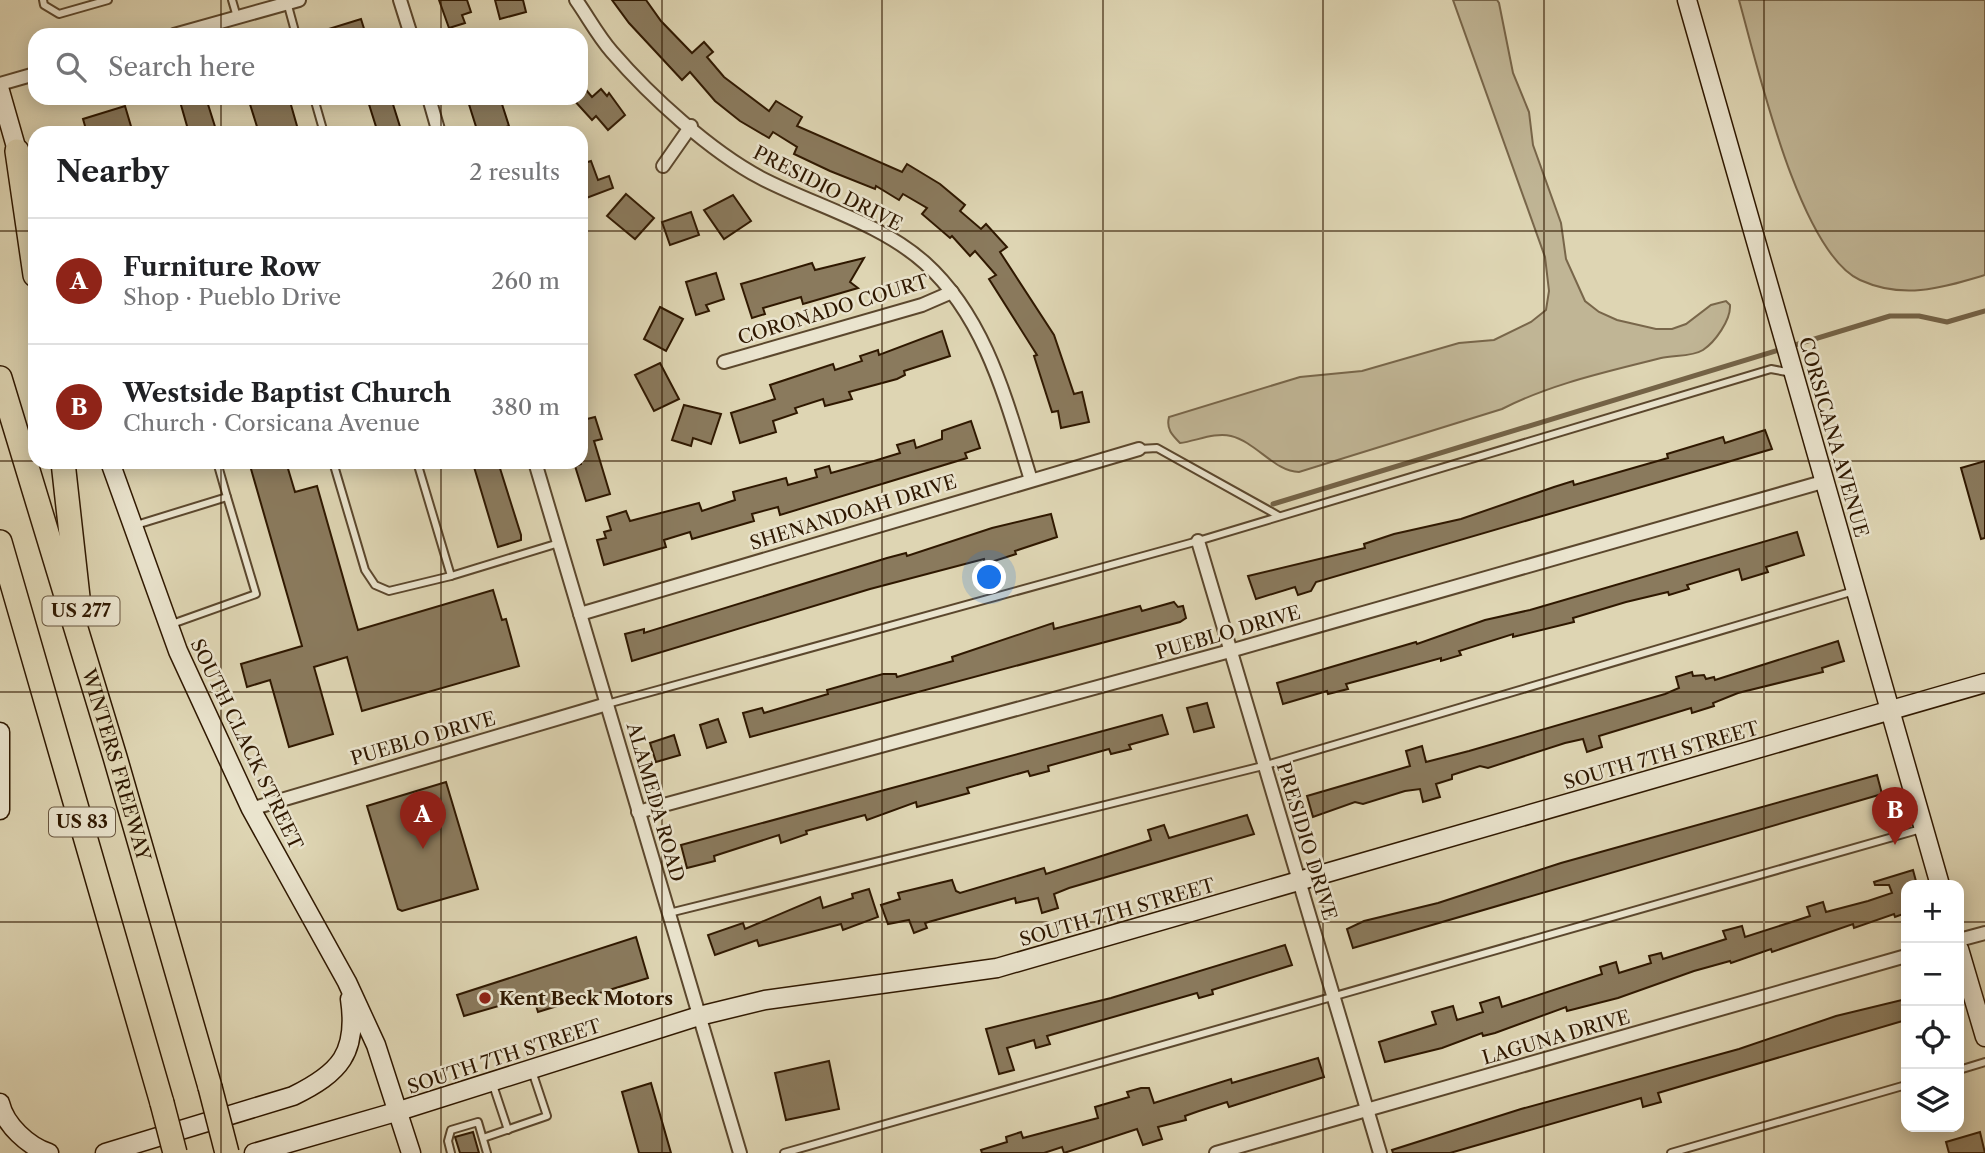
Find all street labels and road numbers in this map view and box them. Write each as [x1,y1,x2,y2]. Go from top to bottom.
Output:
street label: PRESIDIO DRIVE [749,141,906,236]
street label: CORONADO COURT [735,269,932,349]
street label: CORSICANA AVENUE [1794,334,1873,540]
street label: SHENANDOAH DRIVE [747,470,959,555]
road number: US 277 [42,596,119,626]
street label: PUEBLO DRIVE [1153,601,1303,664]
street label: SOUTH CLACK STREET [185,635,308,854]
street label: WINTERS FREEWAY [77,665,155,864]
street label: PUEBLO DRIVE [348,707,498,770]
street label: SOUTH 7TH STREET [1561,716,1762,794]
street label: ALAMEDA ROAD [622,719,689,884]
street label: PRESIDIO DRIVE [1272,759,1341,923]
road number: US 83 [49,808,115,836]
street label: SOUTH 7TH STREET [1017,873,1218,951]
street label: LAGUNA DRIVE [1479,1005,1633,1070]
street label: SOUTH 7TH STREET [404,1014,605,1099]

